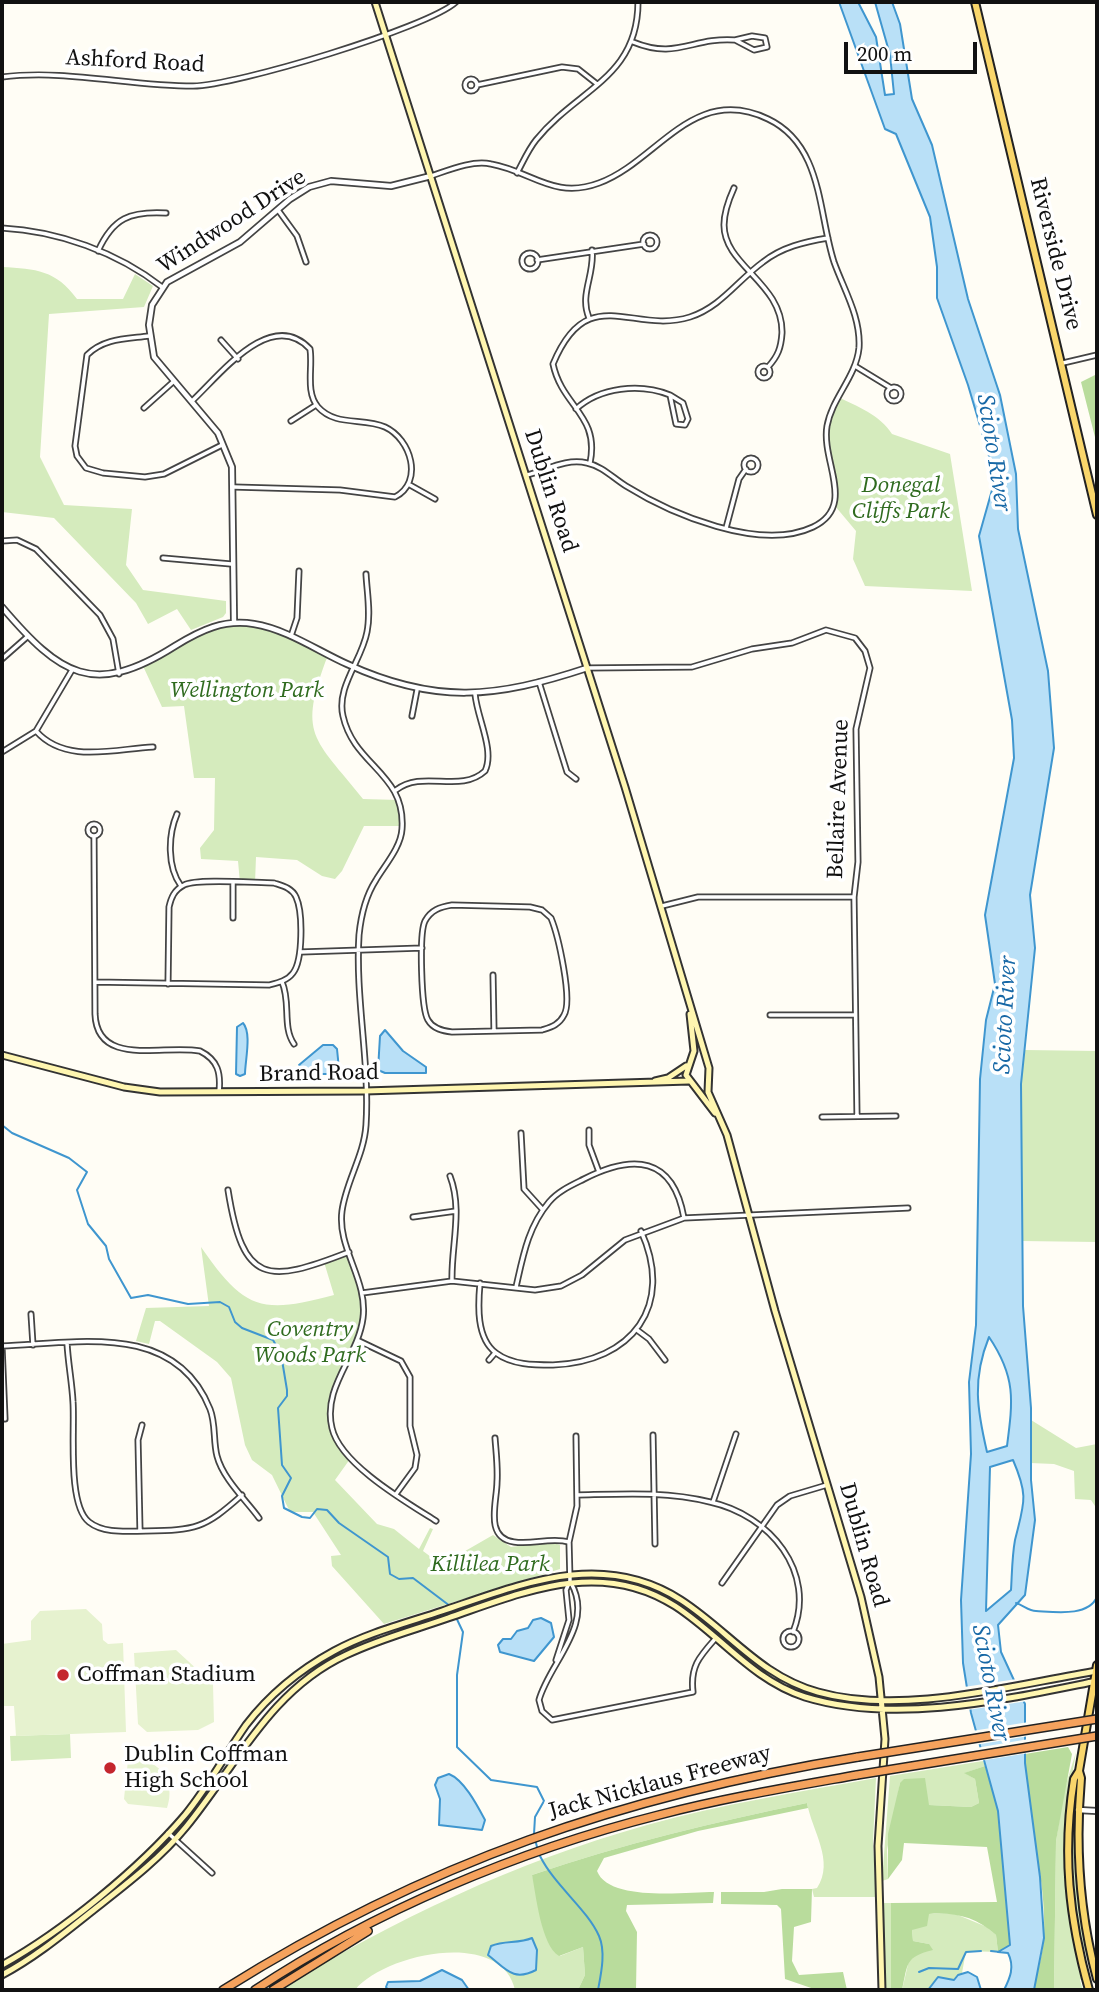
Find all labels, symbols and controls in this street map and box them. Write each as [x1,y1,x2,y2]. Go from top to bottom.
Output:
scale bar [847,28,980,72]
text: 200 m [857,39,912,68]
street label: Ashford Road [65,45,205,79]
street label: Windwood Drive [153,164,311,280]
street label: Riverside Drive [1023,175,1087,333]
water label: Scioto River [969,392,1017,514]
street label: Dublin Road [517,426,583,556]
park label: Donegal Cliffs Park [852,472,950,526]
park label: Wellington Park [170,677,324,705]
street label: Bellaire Avenue [822,719,856,879]
water label: Scioto River [989,955,1023,1075]
street label: Brand Road [259,1059,379,1089]
park label: Coventry Woods Park [254,1316,366,1370]
street label: Dublin Road [832,1480,894,1610]
park label: Killilea Park [430,1551,550,1579]
water label: Scioto River [965,1622,1015,1744]
place label: Coffman Stadium [77,1661,256,1689]
marker: Coffman Stadium [55,1667,71,1683]
street label: Jack Nicklaus Freeway [546,1740,774,1826]
place label: Dublin Coffman High School [124,1741,288,1795]
marker: Dublin Coffman High School [102,1760,118,1776]

